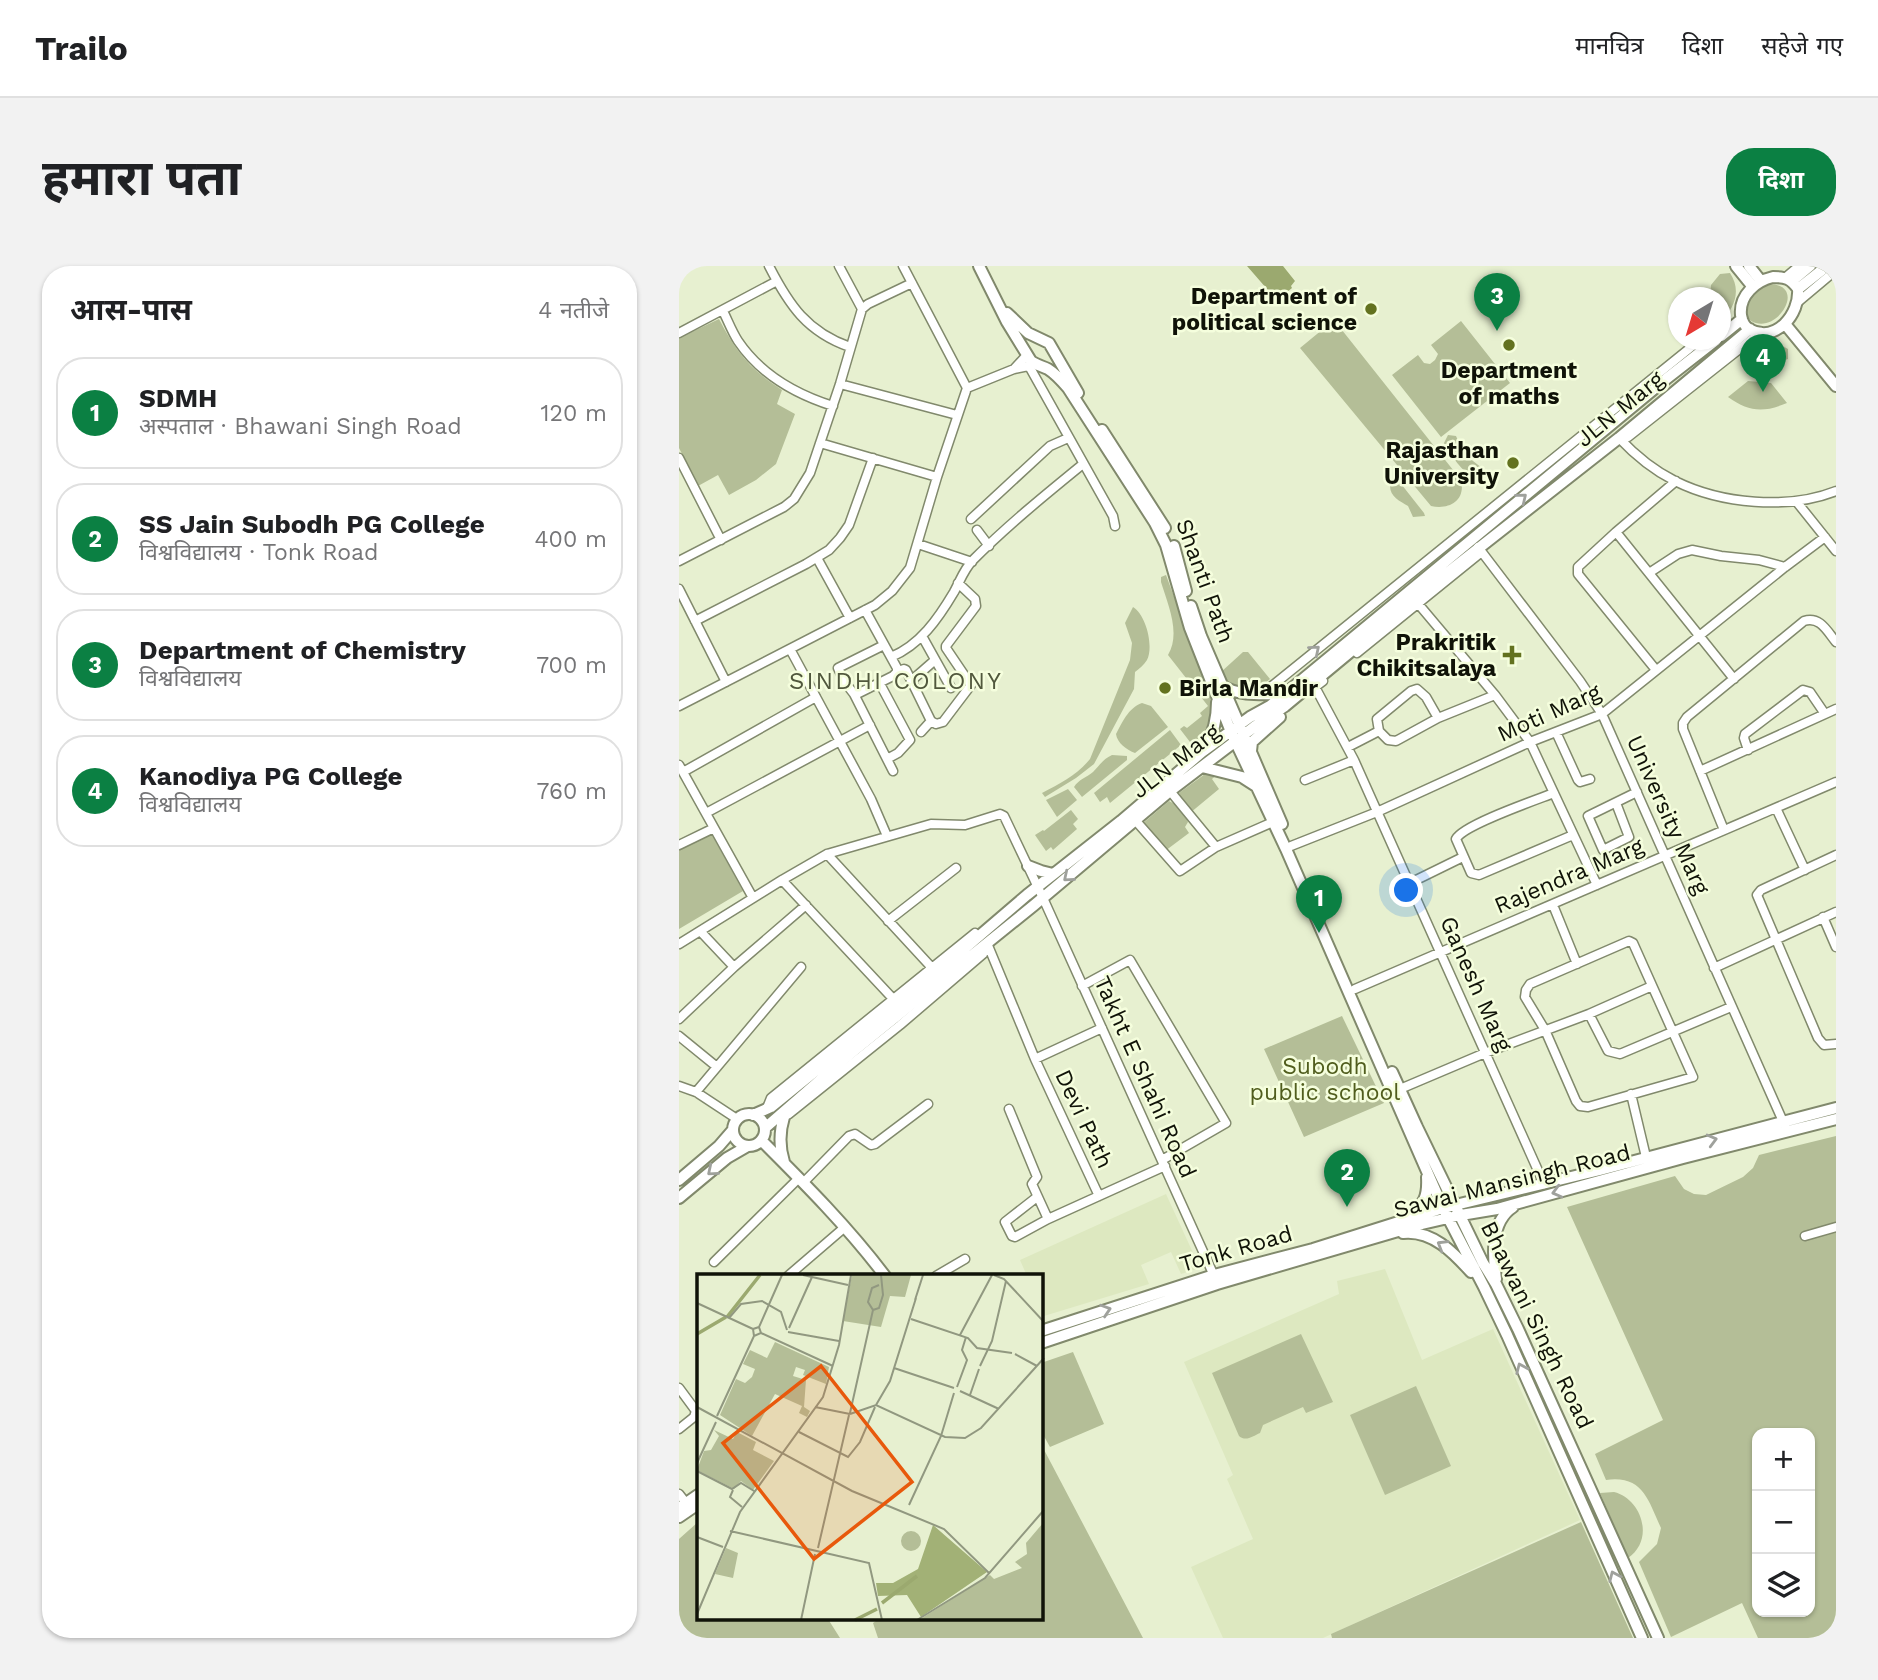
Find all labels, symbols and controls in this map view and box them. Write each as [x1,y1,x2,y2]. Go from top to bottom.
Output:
text: Trailo [35,29,128,68]
text: मानचित्र [1575,32,1644,60]
text: दिशा [1682,32,1723,60]
text: सहेजे गए [1761,32,1843,60]
button: दिशा [1726,148,1836,216]
text: हमारा पता [42,149,241,207]
pin: 3 [1474,273,1520,331]
place label: Department of political science [1172,283,1357,336]
north arrow [1668,287,1731,350]
text: आस-पास [70,292,192,327]
text: 4 नतीजे [538,297,609,324]
marker: Department of political science [1363,301,1379,317]
pin: 4 [1740,334,1786,392]
marker: Department of maths [1501,337,1517,353]
place label: Department of maths [1441,357,1577,410]
street label: JLN Marg [1571,365,1670,453]
text: SDMH [139,383,217,413]
text: 1 [90,400,100,427]
text: 120 m [541,400,607,427]
text: अस्पताल · Bhawani Singh Road [139,413,462,440]
place label: Rajasthan University [1384,437,1499,490]
marker: Rajasthan University [1505,455,1521,471]
one-way arrow [1515,494,1527,507]
text: SS Jain Subodh PG College [139,509,485,539]
street label: Shanti Path [1170,515,1240,647]
text: 2 [88,526,102,553]
text: 400 m [535,526,607,553]
text: विश्वविद्यालय · Tonk Road [139,539,379,566]
place label: Prakritik Chikitsalaya [1356,629,1497,682]
text: Department of Chemistry [139,635,466,665]
marker: Prakritik Chikitsalaya [1502,645,1522,665]
one-way arrow [1307,646,1320,658]
text: 3 [88,652,102,679]
text: 700 m [536,652,607,679]
text: विश्वविद्यालय [139,665,242,692]
district label: SINDHI COLONY [789,667,1003,695]
place label: Birla Mandir [1179,675,1318,702]
street label: Moti Marg [1493,678,1606,748]
marker: Birla Mandir [1157,680,1173,696]
street label: JLN Marg [1126,718,1226,804]
street label: University Marg [1621,731,1715,899]
text: Kanodiya PG College [139,761,403,791]
text: 4 [88,778,102,805]
text: 760 m [537,778,607,805]
text: विश्वविद्यालय [139,791,242,818]
street label: Rajendra Marg [1490,832,1648,920]
one-way arrow [1063,869,1076,881]
your location [1389,873,1423,907]
pin: 1 [1296,875,1342,933]
street label: Ganesh Marg [1434,912,1518,1056]
street label: Takht E Shahi Road [1088,972,1202,1182]
park label: Subodh public school [1250,1053,1400,1106]
street label: Devi Path [1049,1065,1119,1173]
one-way arrow [1706,1133,1718,1148]
street label: Sawai Mansingh Road [1391,1139,1633,1223]
pin: 2 [1324,1149,1370,1207]
one-way arrow [707,1163,720,1175]
one-way arrow [1551,1184,1563,1198]
street label: Bhawani Singh Road [1475,1217,1599,1433]
street label: Tonk Road [1177,1220,1295,1278]
one-way arrow [1436,1240,1449,1253]
inset map [697,1274,1043,1620]
one-way arrow [1099,1304,1112,1318]
one-way arrow [1515,1363,1529,1375]
map controls [1752,1428,1815,1617]
button: + [1752,1428,1815,1491]
button: − [1752,1491,1815,1554]
button: layers [1752,1554,1815,1617]
one-way arrow [1608,1570,1622,1583]

